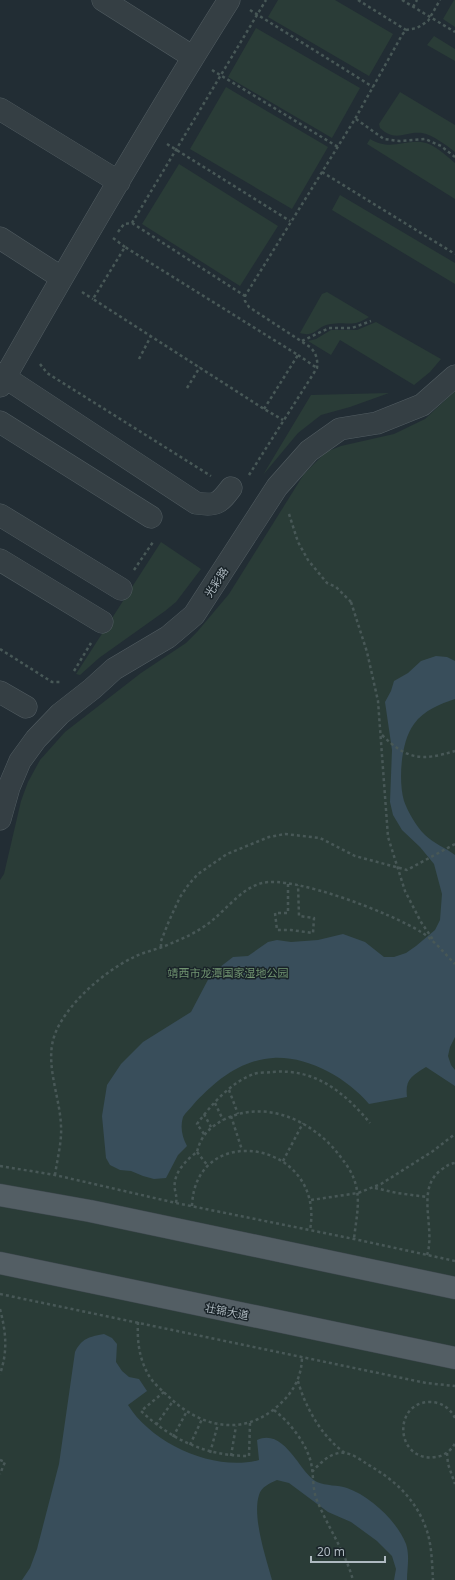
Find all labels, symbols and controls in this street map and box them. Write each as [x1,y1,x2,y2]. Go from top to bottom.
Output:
street label: 光彩路 [201,564,231,600]
park label: 靖西市龙潭国家湿地公园 [168,965,289,980]
street label: 壮锦大道 [204,1299,250,1323]
scale bar [311,1538,385,1564]
text: 20 m [317,1543,345,1560]

